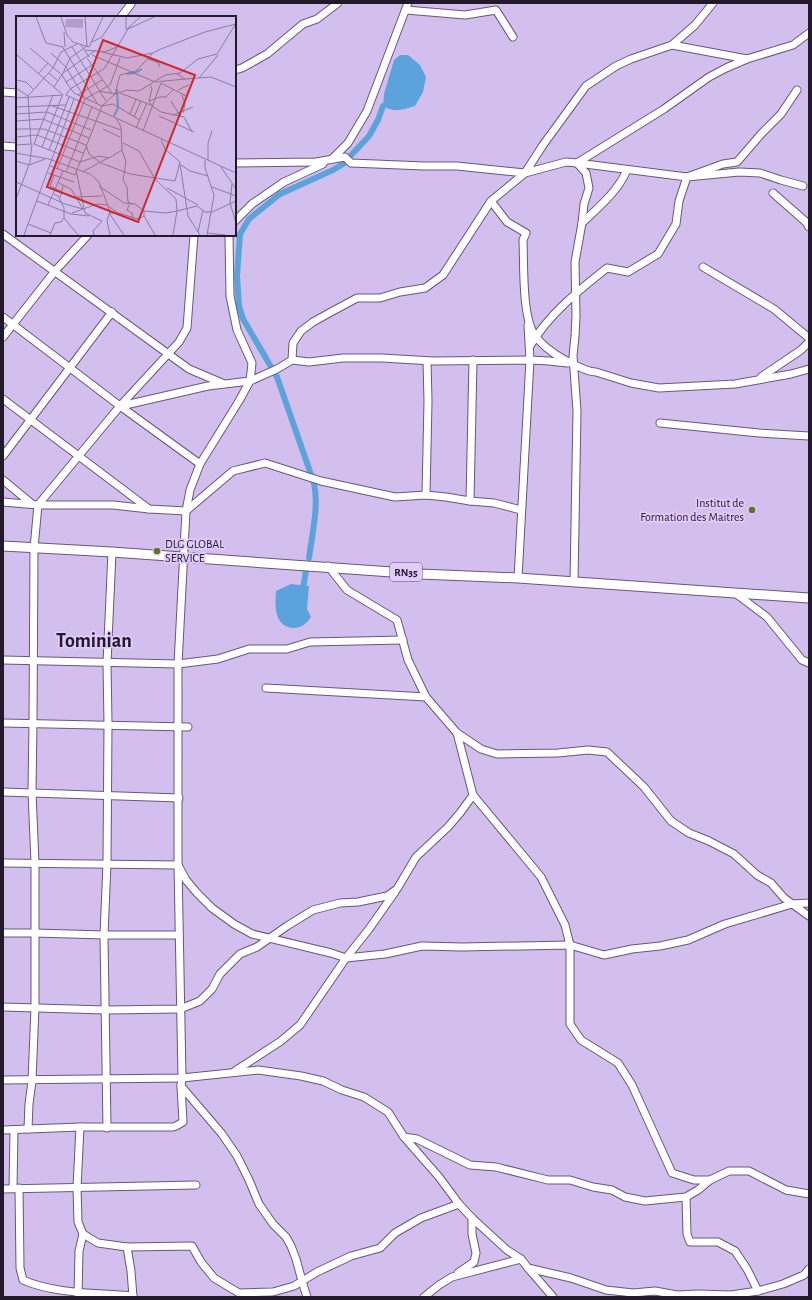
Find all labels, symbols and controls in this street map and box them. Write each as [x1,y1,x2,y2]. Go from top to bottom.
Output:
inset map [16,16,236,236]
place label: Institut de Formation des Maitres [640,497,744,523]
marker: Institut de Formation des Maitres [747,505,757,515]
place label: DLG GLOBAL SERVICE [165,538,224,564]
marker: DLG GLOBAL SERVICE [152,546,162,556]
road number: RN35 [390,563,422,581]
district label: Tominian [56,631,132,651]

